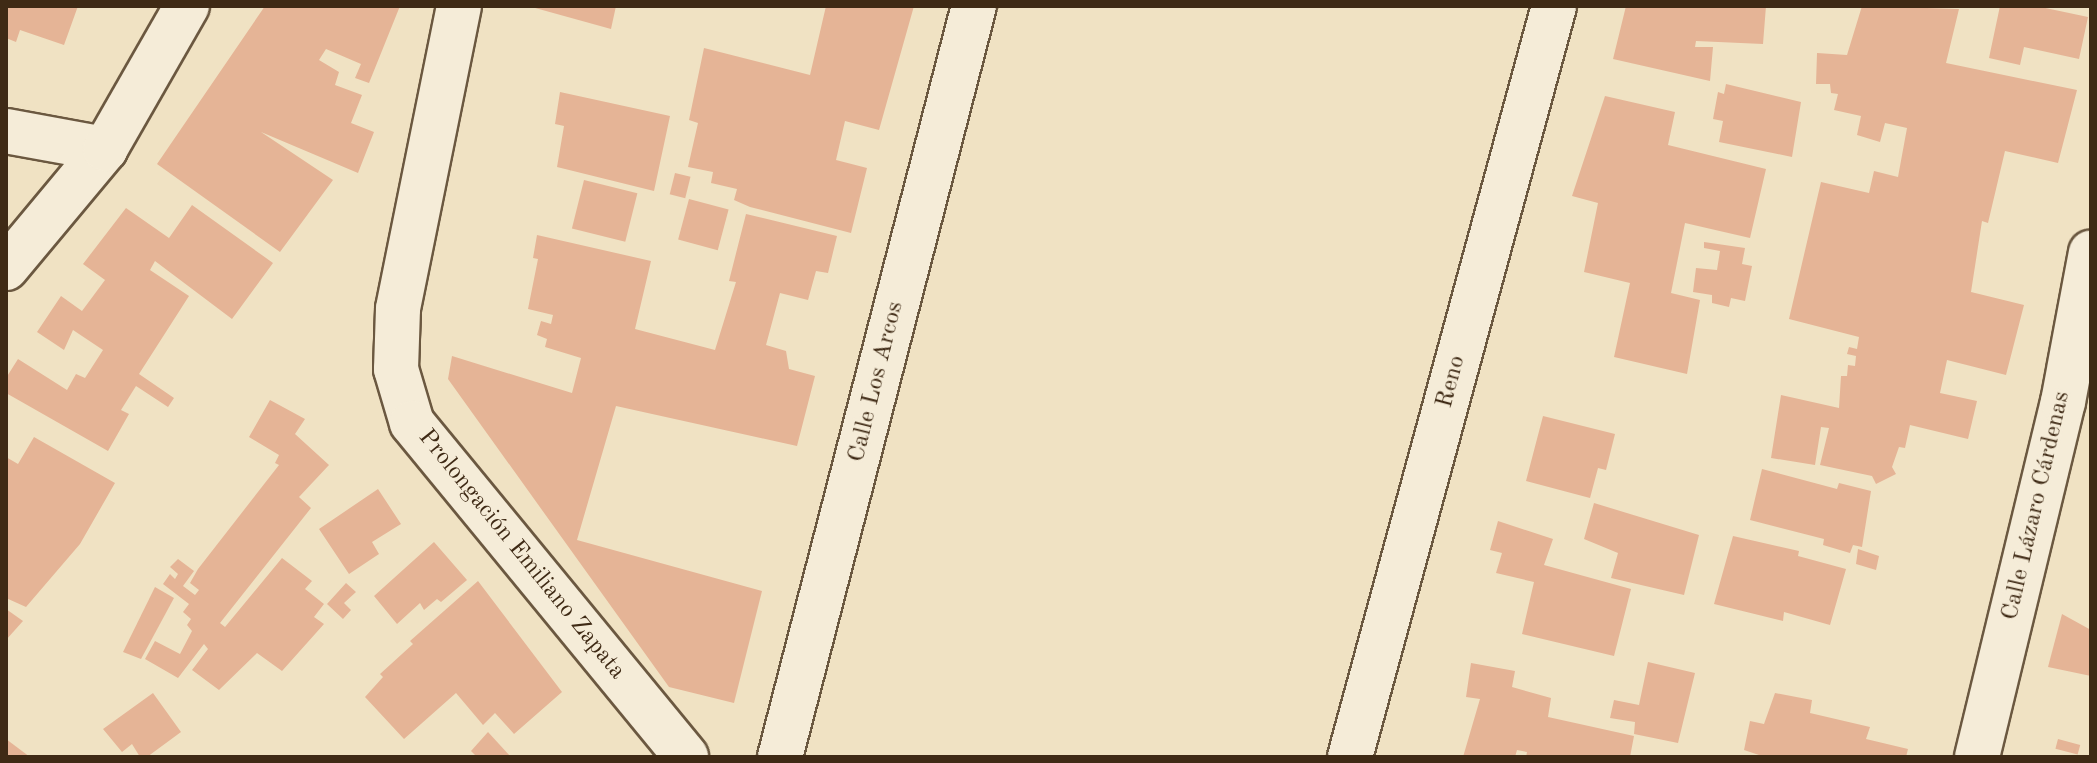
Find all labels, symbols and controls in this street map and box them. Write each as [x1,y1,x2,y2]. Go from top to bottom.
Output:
street label: Calle Los Arcos [843,299,911,465]
street label: Reno [1431,353,1473,411]
street label: Calle Lázaro Cárdenas [1997,389,2077,623]
street label: Prolongación Emiliano Zapata [411,424,631,686]

